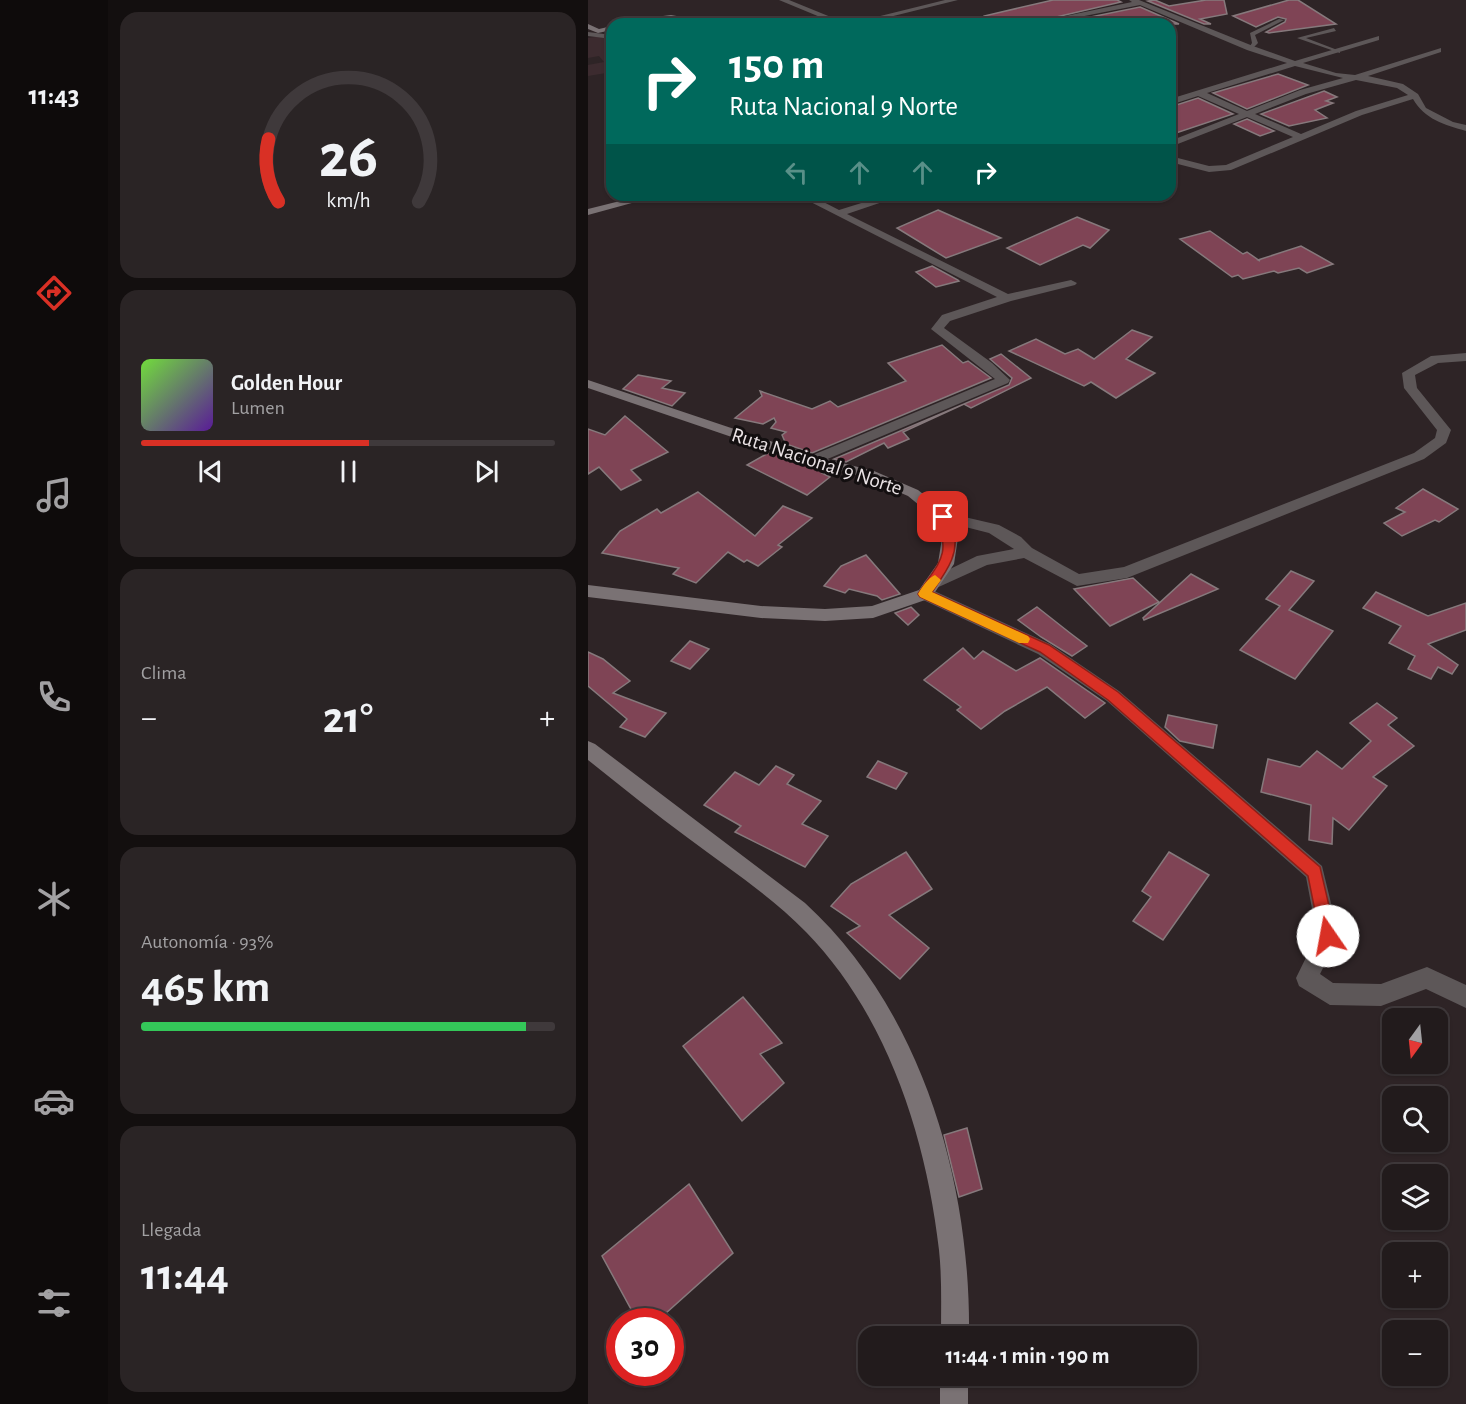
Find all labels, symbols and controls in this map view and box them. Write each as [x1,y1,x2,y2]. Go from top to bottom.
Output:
icon: right [630,42,708,120]
text: 150 m [729,44,824,86]
text: 11:43 [29,82,79,109]
text: Ruta Nacional 9 Norte [729,93,958,120]
text: 26 [318,126,378,188]
icon: left [780,156,813,189]
icon: ahead [843,156,876,189]
icon: ahead [906,156,939,189]
icon: right [969,156,1002,189]
text: km/h [326,191,370,212]
icon: directions [33,272,75,314]
text: Golden Hour [231,372,342,394]
text: Lumen [231,398,285,418]
street label: Ruta Nacional 9 Norte [729,424,905,499]
icon: previous [194,455,227,488]
icon: pause [332,455,365,488]
icon: next [470,455,503,488]
icon: music [33,474,75,516]
pin [917,491,968,542]
icon: arrive [926,500,959,533]
text: Clima [141,663,186,683]
icon: phone [33,676,75,718]
text: 21° [323,696,373,741]
text: − [141,702,157,735]
text: + [539,702,555,735]
icon: climate [33,878,75,920]
position arrow [1296,904,1360,968]
text: Autonomía · 93% [141,932,273,952]
text: 465 km [141,965,270,1010]
north arrow [1382,1008,1448,1074]
map controls [1382,1008,1448,1386]
icon: car [33,1080,75,1122]
button: search [1382,1086,1448,1152]
button: layers [1382,1164,1448,1230]
text: Llegada [141,1220,202,1240]
button: + [1382,1242,1448,1308]
text: 11:44 [141,1253,229,1298]
icon: filters [33,1282,75,1324]
speed limit sign: 30 [606,1308,684,1386]
button: − [1382,1320,1448,1386]
text: 11:44 · 1 min · 190 m [946,1345,1109,1367]

